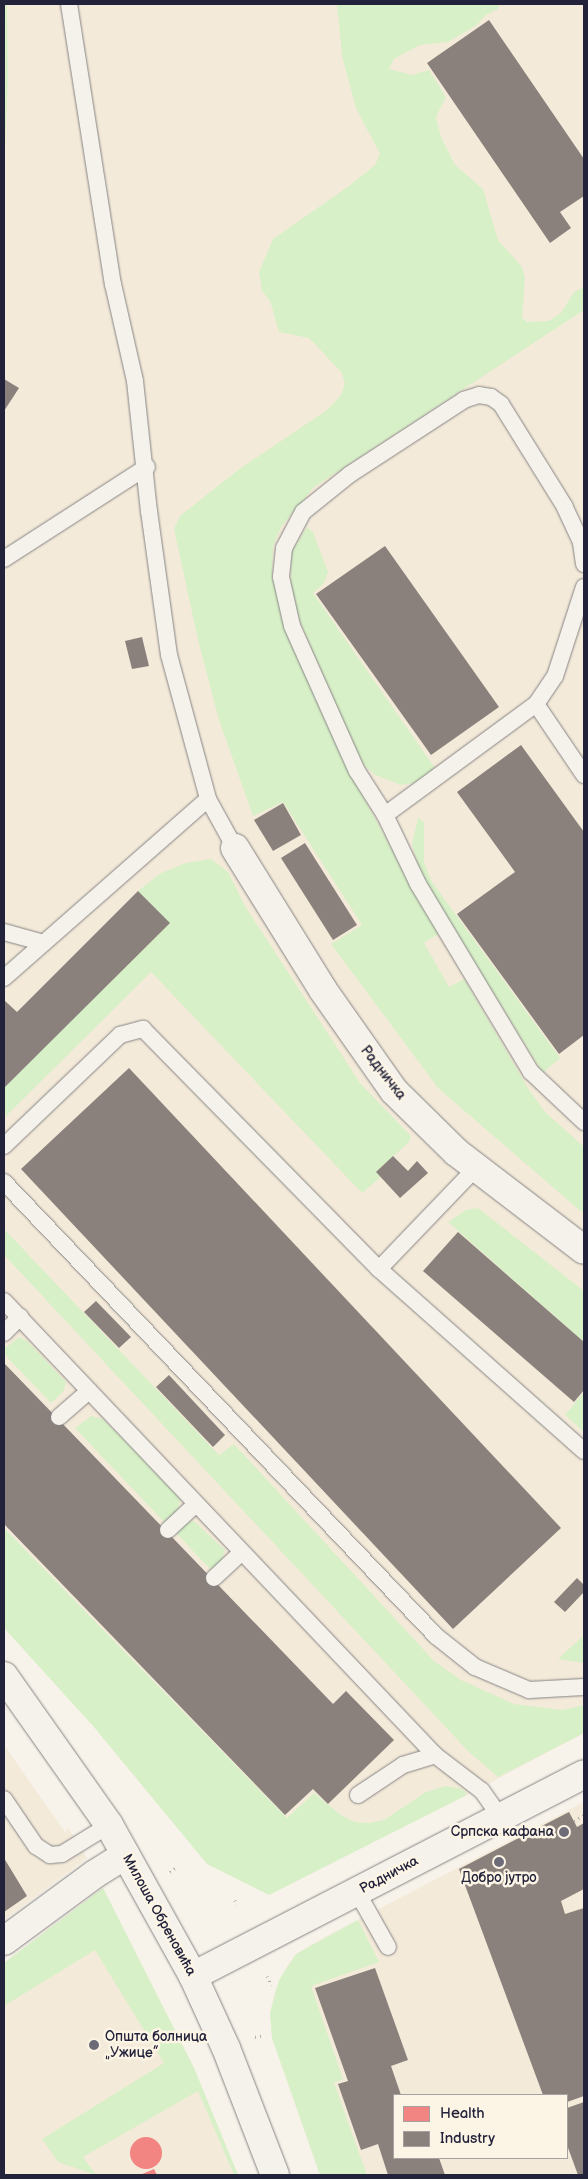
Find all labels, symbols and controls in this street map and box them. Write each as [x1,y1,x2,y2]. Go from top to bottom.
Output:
street label: Радничка [357,1043,409,1103]
place label: Српска кафана [451,1824,554,1840]
marker: Српска кафана [558,1826,570,1838]
street label: Милоша Обреновића [119,1851,199,1979]
street label: Радничка [357,1853,421,1897]
marker: Добро јутро [493,1856,505,1868]
place label: Добро јутро [461,1870,537,1886]
place label: Општа болница „Ужице” [105,2029,207,2062]
marker: Општа болница „Ужице” [87,2038,101,2052]
legend [393,2094,568,2159]
text: Health [440,2104,485,2123]
text: Industry [440,2129,495,2148]

